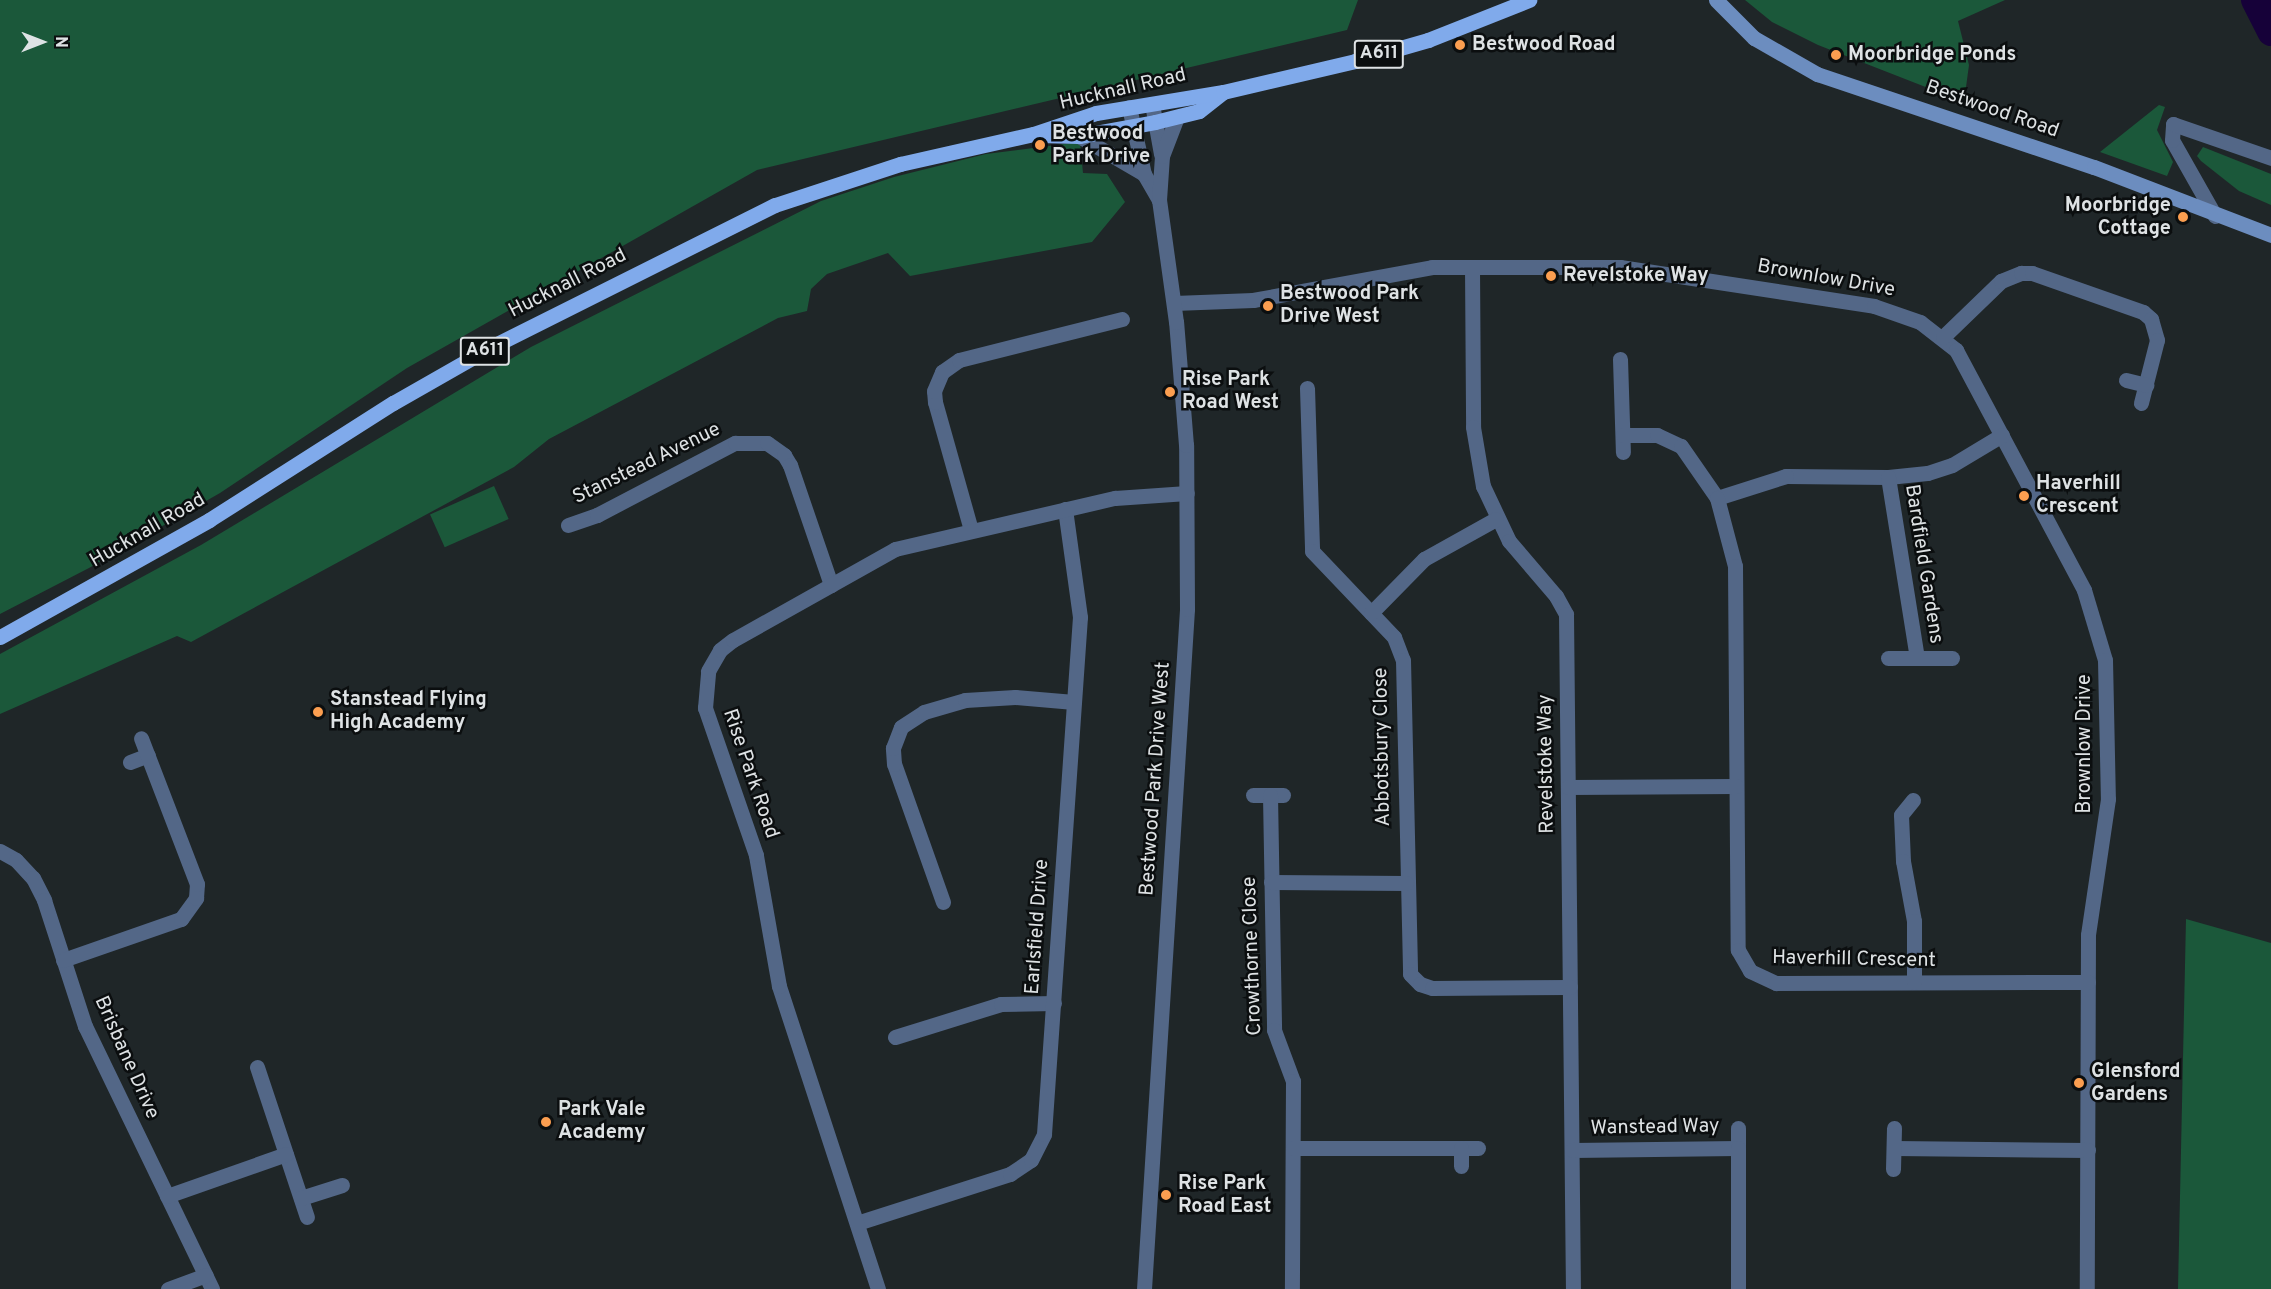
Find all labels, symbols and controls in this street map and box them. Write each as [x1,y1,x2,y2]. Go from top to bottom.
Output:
north arrow [12,12,72,72]
place label: Bestwood Road [1472,33,1616,57]
text: N [50,36,70,48]
marker: Bestwood Road [1453,38,1467,52]
road number: A611 [1354,39,1404,69]
place label: Moorbridge Ponds [1848,43,2016,67]
marker: Moorbridge Ponds [1829,48,1843,62]
street label: Hucknall Road [1057,64,1189,116]
street label: Bestwood Road [1922,76,2062,144]
place label: Bestwood Park Drive [1052,122,1150,169]
marker: Bestwood Park Drive [1033,138,1047,152]
place label: Moorbridge Cottage [2065,194,2171,241]
marker: Moorbridge Cottage [2176,210,2190,224]
street label: Hucknall Road [505,244,631,324]
street label: Brownlow Drive [1755,255,1897,303]
place label: Revelstoke Way [1563,264,1709,288]
marker: Revelstoke Way [1544,269,1558,283]
place label: Bestwood Park Drive West [1280,282,1419,329]
marker: Bestwood Park Drive West [1261,299,1275,313]
road number: A611 [460,336,510,366]
place label: Rise Park Road West [1182,368,1279,415]
marker: Rise Park Road West [1163,385,1177,399]
street label: Stanstead Avenue [569,418,725,510]
place label: Haverhill Crescent [2036,472,2121,519]
street label: Bardfield Gardens [1899,483,1947,645]
street label: Hucknall Road [86,488,210,574]
marker: Haverhill Crescent [2017,489,2031,503]
street label: Bestwood Park Drive West [1136,661,1176,897]
street label: Abbotsbury Close [1370,667,1396,827]
street label: Brownlow Drive [2073,674,2097,814]
place label: Stanstead Flying High Academy [330,688,487,735]
street label: Revelstoke Way [1534,694,1560,834]
marker: Stanstead Flying High Academy [311,705,325,719]
street label: Rise Park Road [717,706,783,842]
street label: Earlsfield Drive [1021,858,1055,996]
street label: Crowthorne Close [1238,876,1268,1036]
street label: Haverhill Crescent [1772,947,1936,973]
street label: Brisbane Drive [88,993,164,1123]
place label: Glensford Gardens [2091,1060,2180,1107]
marker: Glensford Gardens [2072,1076,2086,1090]
place label: Park Vale Academy [558,1098,646,1145]
marker: Park Vale Academy [539,1115,553,1129]
street label: Wanstead Way [1590,1115,1720,1141]
place label: Rise Park Road East [1178,1172,1271,1219]
marker: Rise Park Road East [1159,1188,1173,1202]

